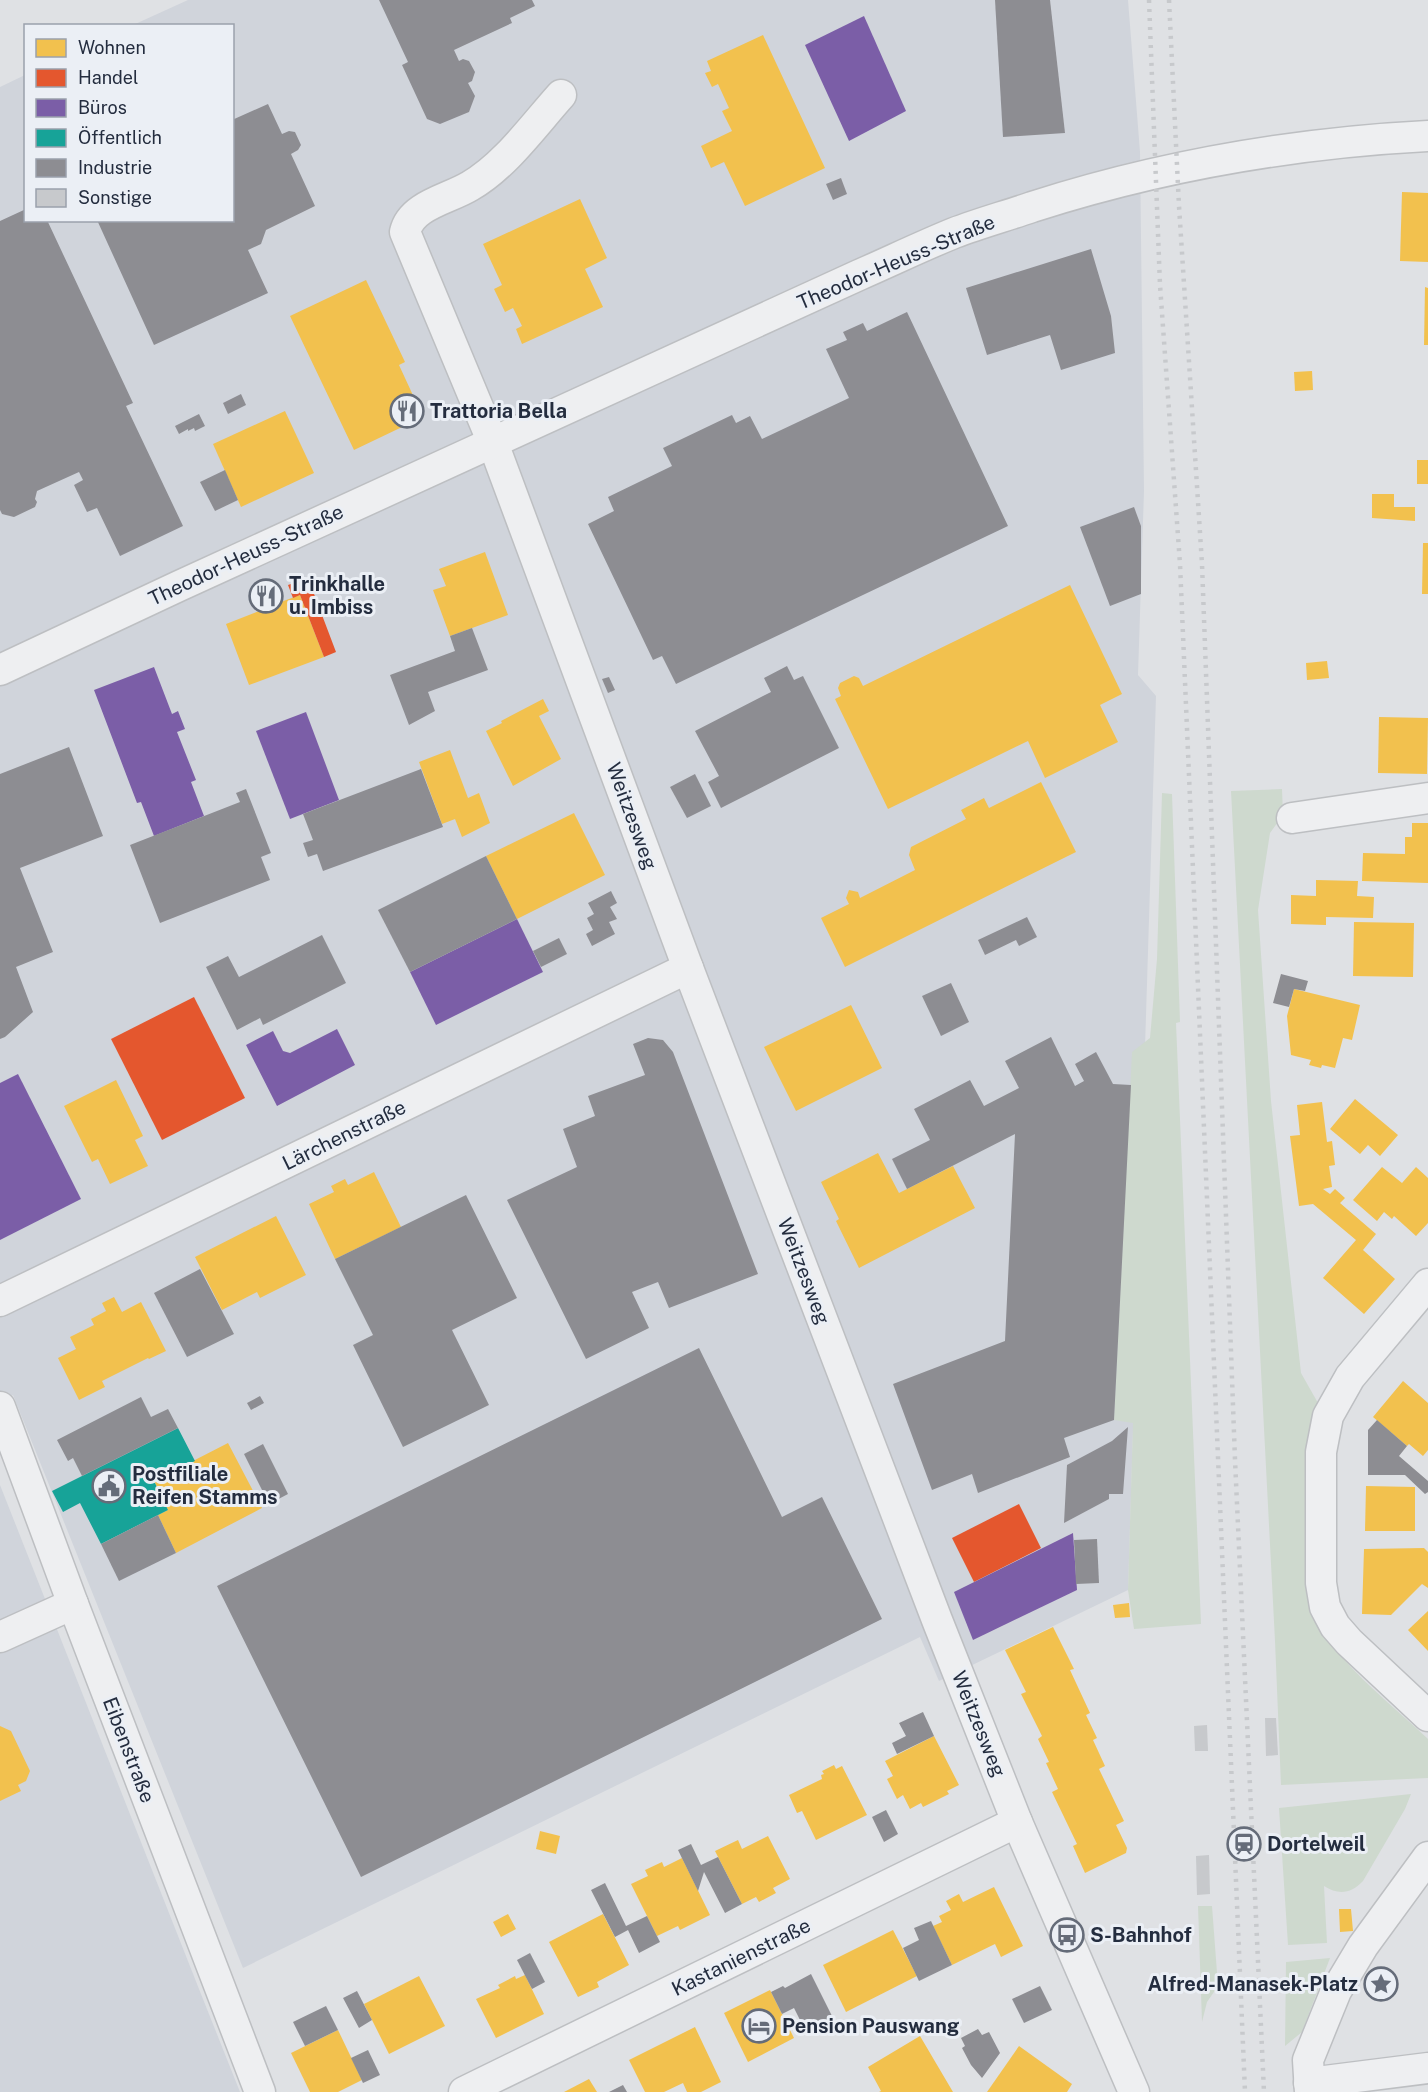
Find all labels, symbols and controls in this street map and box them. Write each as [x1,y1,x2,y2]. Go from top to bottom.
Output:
legend [24,24,234,222]
text: Wohnen [78,37,146,58]
text: Handel [78,67,138,88]
text: Büros [78,97,127,118]
text: Öffentlich [78,126,162,148]
text: Industrie [78,157,152,178]
text: Sonstige [78,187,152,208]
street label: Theodor-Heuss-Straße [794,209,998,315]
restaurant icon: Trattoria Bella [389,393,425,429]
place label: Trattoria Bella [430,399,567,423]
street label: Theodor-Heuss-Straße [145,499,347,611]
place label: Trinkhalle u. Imbiss [289,572,385,619]
restaurant icon: Trinkhalle u. Imbiss [248,578,284,614]
street label: Weitzesweg [602,759,662,873]
street label: Lärchenstraße [278,1095,410,1175]
street label: Weitzesweg [773,1214,835,1328]
place label: Postfiliale Reifen Stamms [132,1462,278,1509]
public building icon: Postfiliale Reifen Stamms [91,1468,127,1504]
street label: Weitzesweg [947,1667,1011,1781]
street label: Eibenstraße [98,1694,160,1806]
station icon: Dortelweil [1226,1826,1262,1862]
place label: Dortelweil [1267,1832,1366,1856]
street label: Kastanienstraße [668,1913,814,2001]
bus stop icon: S-Bahnhof [1049,1917,1085,1953]
place label: S-Bahnhof [1090,1923,1192,1947]
place icon: Alfred-Manasek-Platz [1363,1966,1399,2002]
place label: Alfred-Manasek-Platz [1148,1972,1358,1996]
hotel icon: Pension Pauswang [741,2008,777,2044]
place label: Pension Pauswang [782,2014,960,2038]

